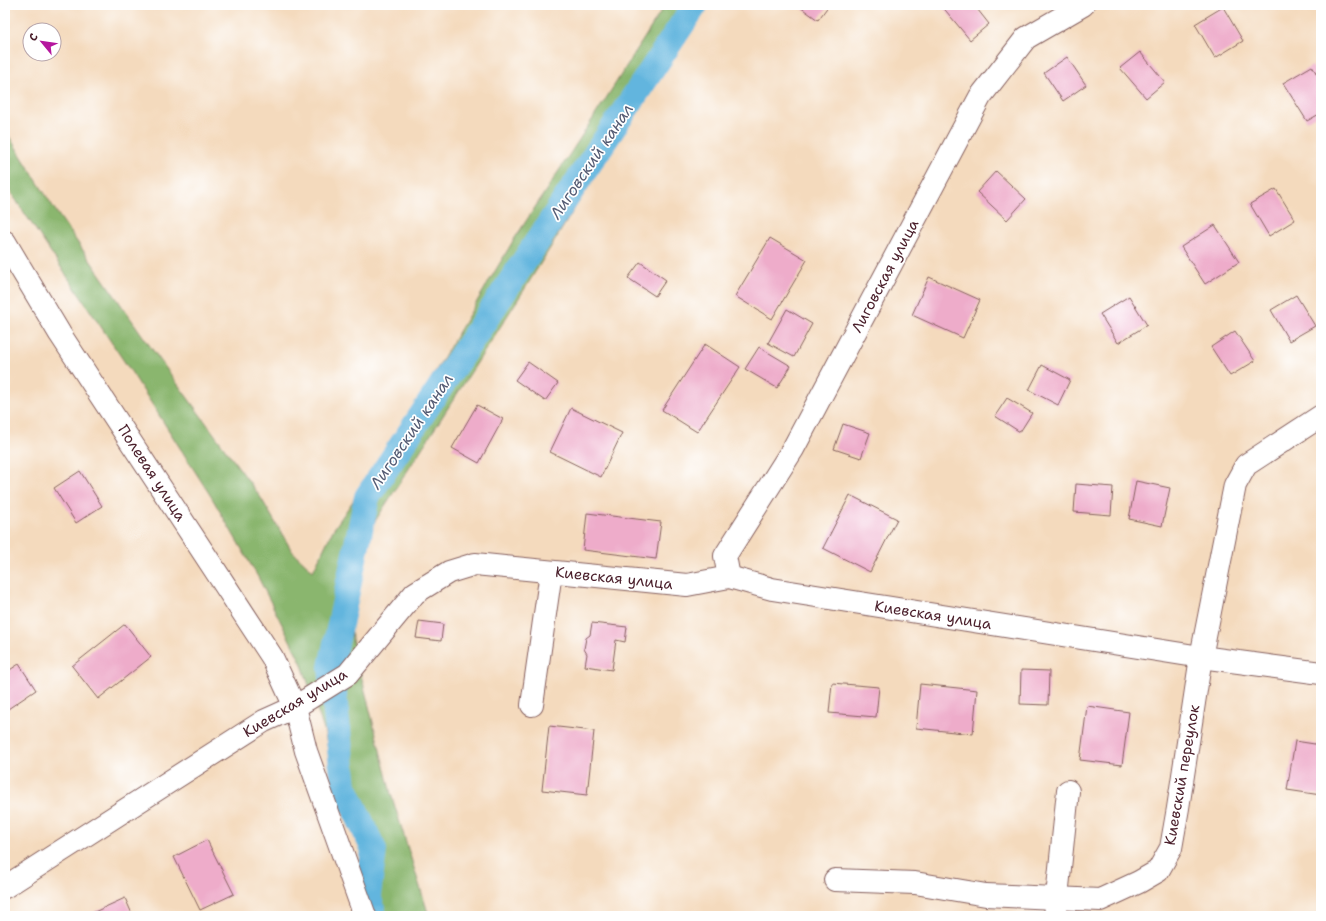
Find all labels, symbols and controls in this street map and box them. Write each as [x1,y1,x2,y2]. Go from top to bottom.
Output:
north arrow [22,22,62,62]
text: С [25,31,42,44]
water label: Лиговский канал [544,99,638,224]
street label: Лиговская улица [847,215,924,336]
water label: Лиговский канал [364,369,458,494]
street label: Полевая улица [113,421,191,526]
street label: Киевская улица [554,562,674,594]
street label: Киевская улица [873,596,994,634]
street label: Киевская улица [239,664,351,742]
street label: Киевский переулок [1160,703,1204,847]

